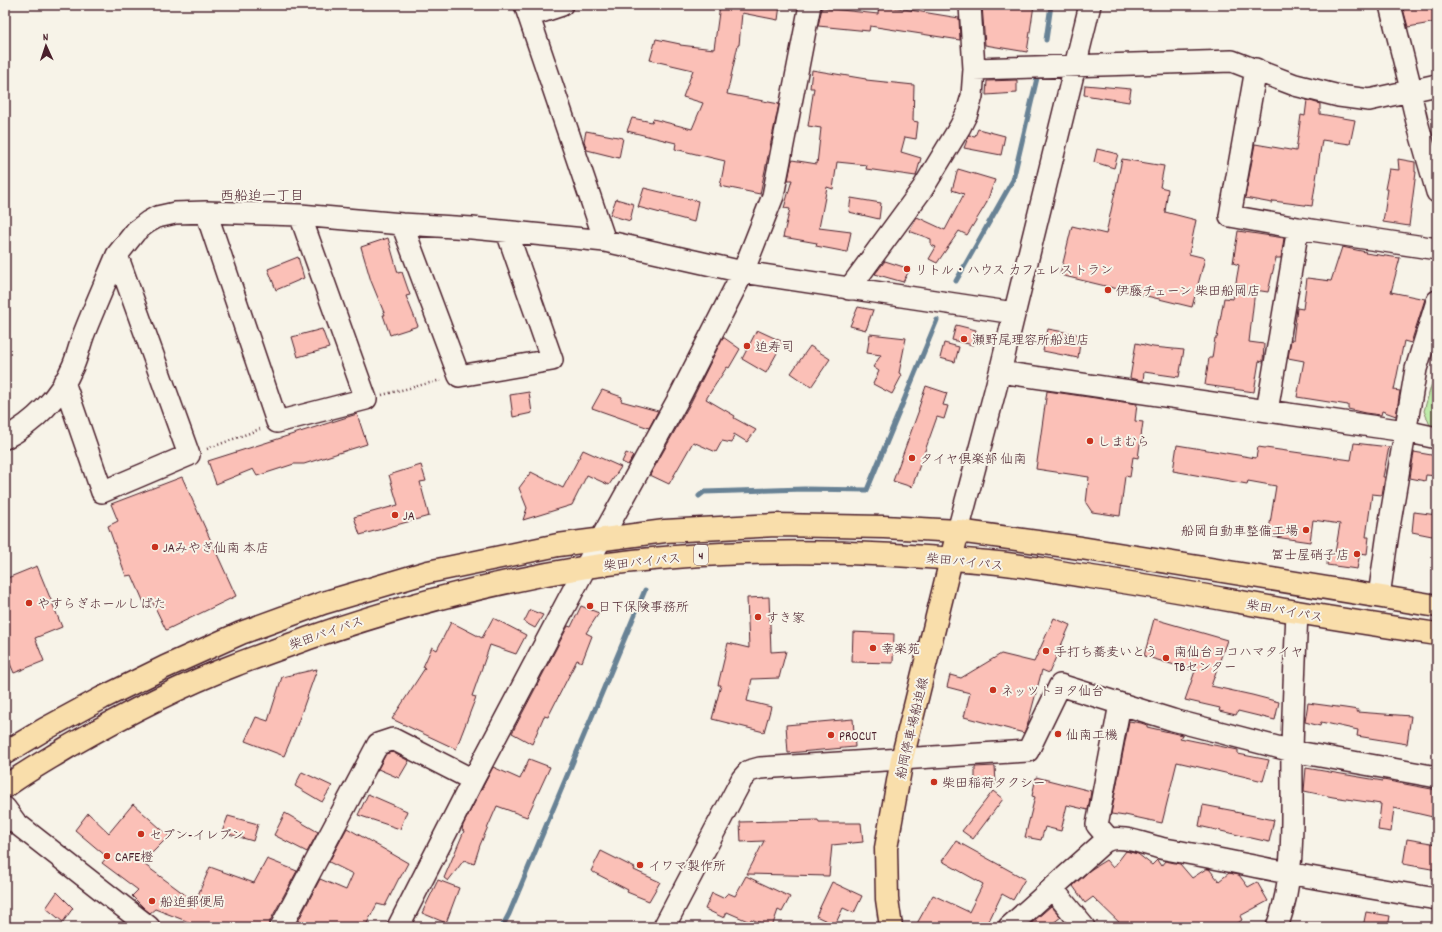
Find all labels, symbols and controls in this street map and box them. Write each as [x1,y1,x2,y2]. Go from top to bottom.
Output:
north arrow [26,26,66,66]
text: N [42,30,49,46]
district label: 西船迫一丁目 [220,187,304,207]
place label: リトル・ハウス カフェレストラン [915,262,1113,281]
marker: リトル・ハウス カフェレストラン [902,264,912,274]
place label: 伊藤チェーン 柴田船岡店 [1116,283,1260,302]
marker: 伊藤チェーン 柴田船岡店 [1103,285,1113,295]
place label: 瀬野尾理容所船迫店 [972,332,1089,351]
marker: 瀬野尾理容所船迫店 [959,334,969,344]
place label: 迫寿司 [755,339,794,358]
marker: 迫寿司 [742,341,752,351]
place label: しまむら [1098,434,1150,453]
marker: しまむら [1085,436,1095,446]
place label: タイヤ倶楽部 仙南 [920,451,1026,470]
marker: タイヤ倶楽部 仙南 [907,453,917,463]
place label: JA [403,508,415,527]
marker: JA [390,510,400,520]
place label: 船岡自動車整備工場 [1181,523,1298,542]
marker: 船岡自動車整備工場 [1301,525,1311,535]
place label: JAみやぎ仙南 本店 [163,540,269,559]
marker: JAみやぎ仙南 本店 [150,542,160,552]
road number: 4 [694,545,708,565]
place label: 冨士屋硝子店 [1271,547,1349,566]
marker: 冨士屋硝子店 [1352,549,1362,559]
street label: 柴田バイパス [603,550,682,577]
street label: 柴田バイパス [925,550,1004,577]
place label: やすらぎホールしばた [37,596,166,615]
street label: 柴田バイパス [1245,596,1324,629]
marker: やすらぎホールしばた [24,598,34,608]
place label: 日下保険事務所 [598,599,689,618]
marker: 日下保険事務所 [585,601,595,611]
place label: すき家 [766,610,805,629]
marker: すき家 [753,612,763,622]
street label: 柴田バイパス [287,613,367,656]
place label: 幸楽苑 [881,641,920,660]
marker: 幸楽苑 [868,643,878,653]
place label: 手打ち蕎麦いとう [1054,644,1158,663]
place label: 南仙台ヨコハマタイヤ TBセンター [1174,644,1303,678]
marker: 手打ち蕎麦いとう [1041,646,1051,656]
marker: 南仙台ヨコハマタイヤ TBセンター [1161,653,1171,663]
street label: 船岡停車場船迫線 [892,675,935,781]
place label: ネッツトヨタ仙台 [1001,683,1104,702]
marker: ネッツトヨタ仙台 [988,685,998,695]
place label: 仙南工機 [1066,727,1118,746]
place label: PROCUT [839,728,877,747]
marker: 仙南工機 [1053,729,1063,739]
marker: PROCUT [826,730,836,740]
place label: 柴田稲荷タクシー [942,775,1046,794]
marker: 柴田稲荷タクシー [929,777,939,787]
place label: セブン-イレブン [149,827,244,846]
marker: セブン-イレブン [136,829,146,839]
place label: CAFE橙 [115,849,153,868]
marker: CAFE橙 [102,851,112,861]
place label: イワマ製作所 [648,858,726,877]
marker: イワマ製作所 [635,860,645,870]
place label: 船迫郵便局 [160,894,225,913]
marker: 船迫郵便局 [147,896,157,906]

